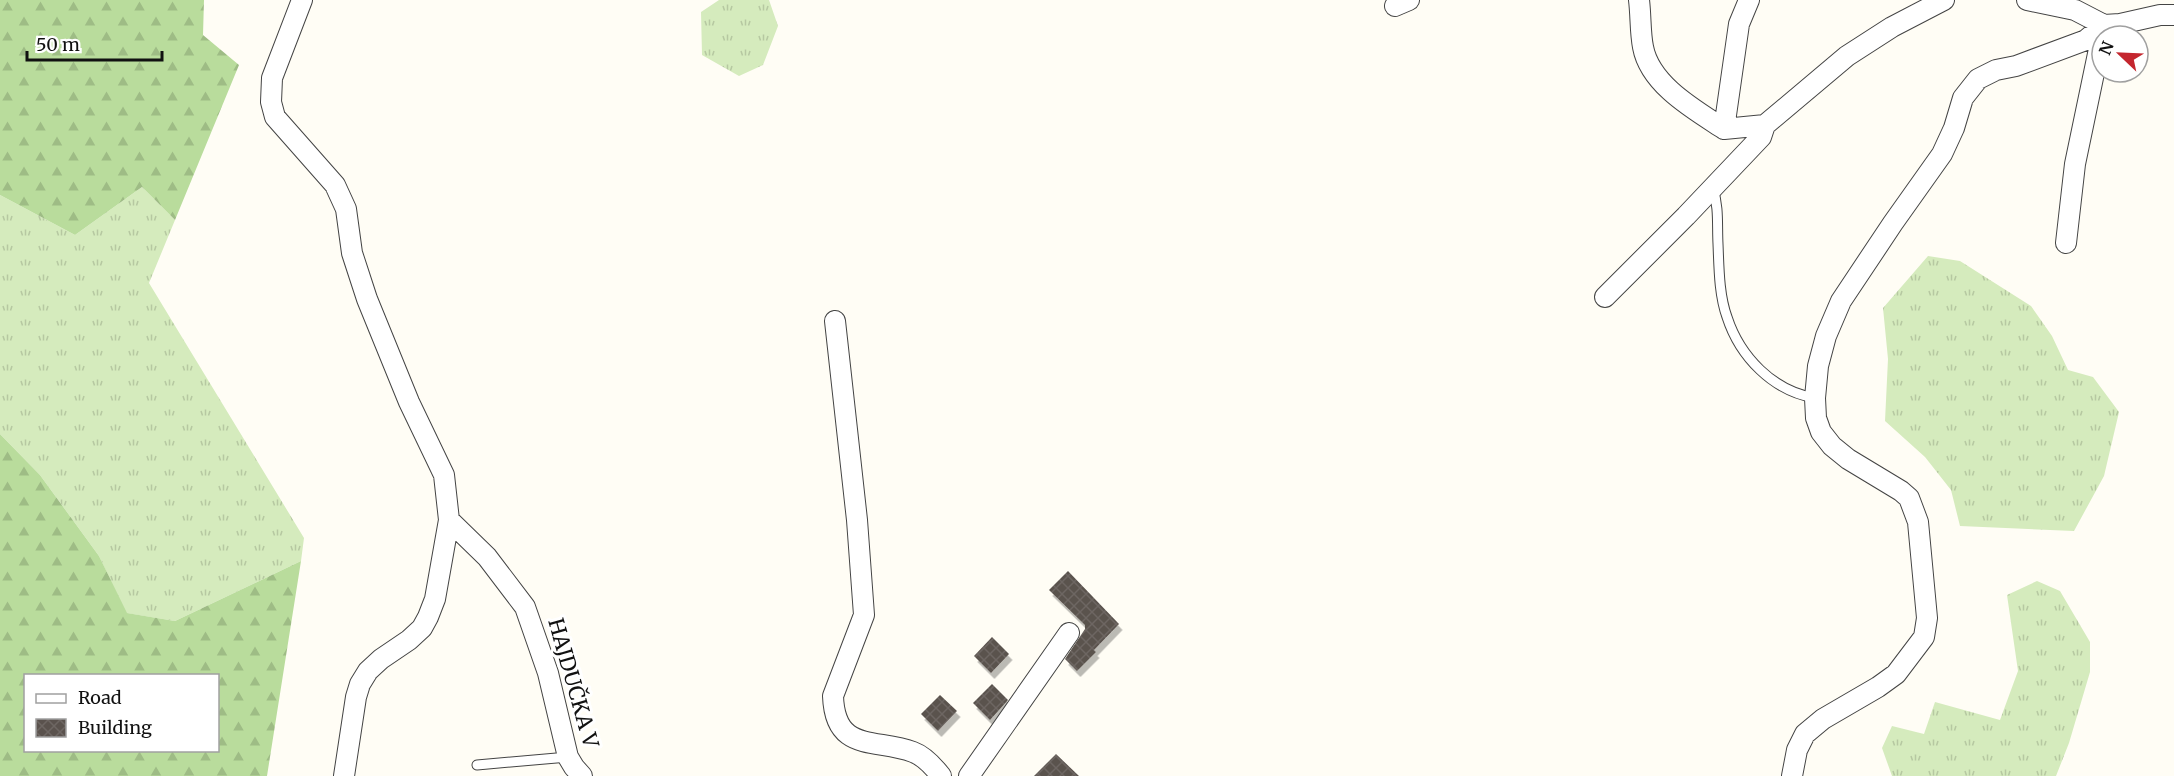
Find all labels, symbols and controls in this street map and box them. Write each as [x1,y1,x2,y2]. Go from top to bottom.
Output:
scale bar [27,24,162,62]
north arrow [2090,24,2150,84]
text: 50 m [36,33,80,56]
text: N [2095,38,2118,58]
street label: HAJDUČKA V [542,615,605,752]
legend [24,674,219,752]
text: Road [78,686,122,709]
text: Building [78,716,152,739]

